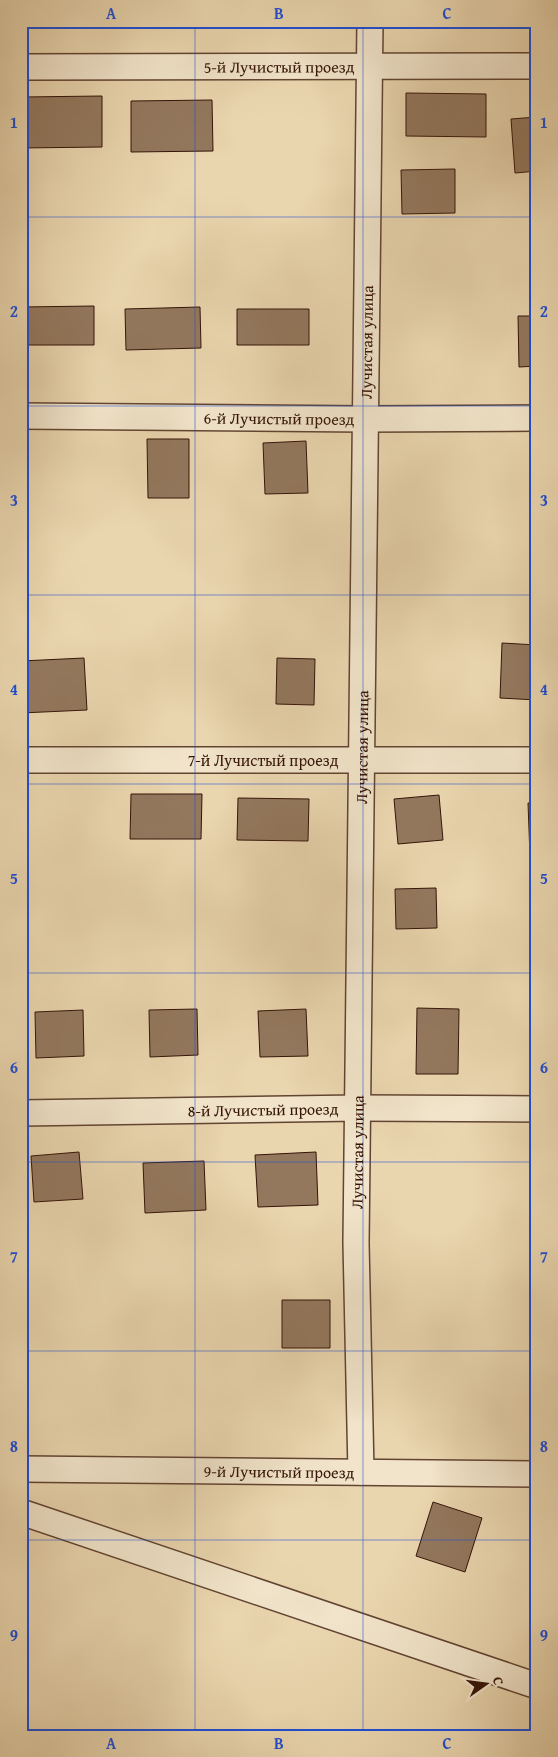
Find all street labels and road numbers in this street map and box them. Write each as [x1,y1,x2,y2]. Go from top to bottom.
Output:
street label: 5-й Лучистый проезд [204,54,355,79]
street label: Лучистая улица [354,285,379,399]
street label: 6-й Лучистый проезд [204,406,355,431]
street label: Лучистая улица [349,690,374,804]
street label: 7-й Лучистый проезд [188,748,339,772]
street label: Лучистая улица [344,1095,370,1209]
street label: 8-й Лучистый проезд [187,1096,339,1123]
street label: 9-й Лучистый проезд [204,1459,355,1484]

